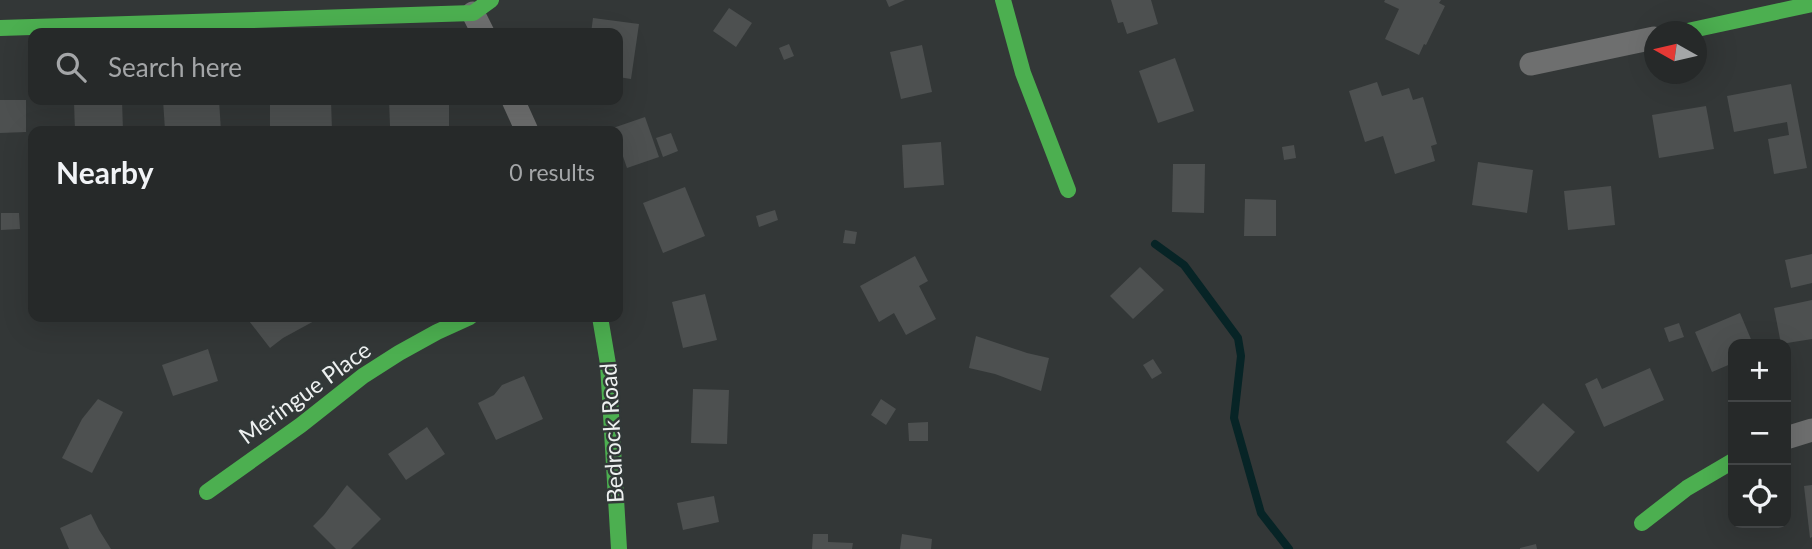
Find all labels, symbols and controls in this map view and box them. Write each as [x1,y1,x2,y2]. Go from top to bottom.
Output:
north arrow [1644,21,1707,84]
search box [28,28,623,105]
icon: search [52,48,90,86]
text: Search here [108,51,242,83]
text: Nearby [56,154,154,190]
text: 0 results [509,158,595,186]
street label: Meringue Place [233,335,376,449]
map controls [1728,339,1791,528]
button: + [1728,339,1791,402]
street label: Bedrock Road [593,362,629,504]
button: − [1728,402,1791,465]
button: locate [1728,465,1791,528]

